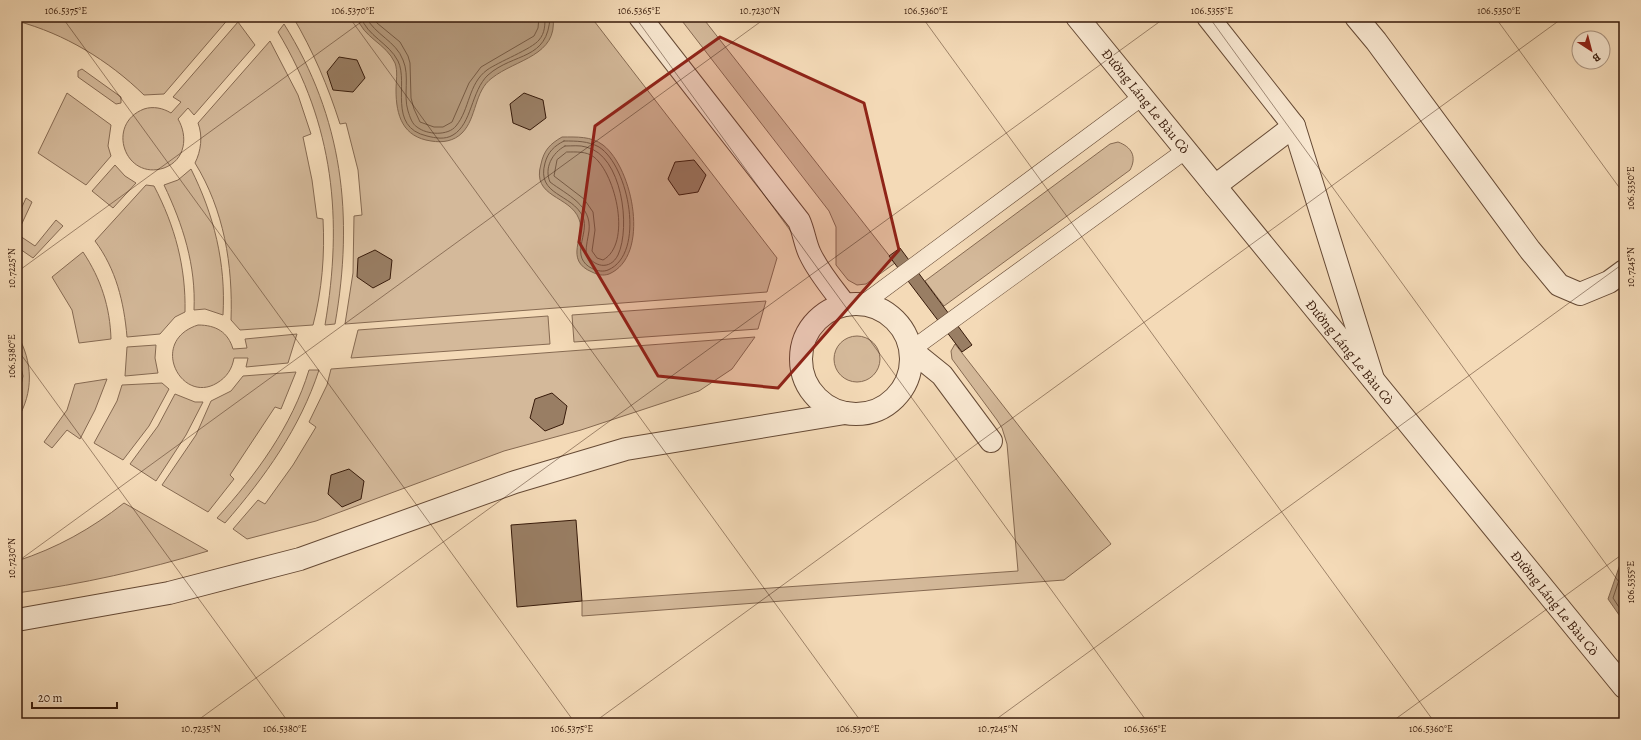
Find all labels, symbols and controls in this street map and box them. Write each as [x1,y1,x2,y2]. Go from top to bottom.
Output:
text: 106.5375°E [45,4,87,17]
text: 106.5370°E [331,4,375,17]
text: 106.5365°E [618,4,660,17]
text: 10.7230°N [740,4,780,17]
text: 106.5360°E [904,4,948,17]
text: 106.5355°E [1191,4,1233,17]
text: 106.5350°E [1477,4,1521,17]
north arrow [1571,30,1611,70]
street label: Đường Láng Le Bàu Cò [1097,45,1194,158]
text: B [1589,50,1604,66]
text: 106.5350°E [1624,166,1637,210]
text: 10.7245°N [1624,247,1637,287]
text: 10.7225°N [5,248,18,288]
street label: Đường Láng Le Bàu Cò [1301,296,1398,409]
text: 106.5380°E [5,334,18,378]
text: 10.7230°N [5,538,18,578]
street label: Đường Láng Le Bàu Cò [1506,547,1603,660]
text: 106.5355°E [1624,561,1637,603]
scale bar [32,684,117,710]
text: 20 m [38,690,62,706]
text: 10.7235°N [181,722,221,735]
text: 106.5380°E [263,722,307,735]
text: 106.5375°E [551,722,593,735]
text: 106.5370°E [836,722,880,735]
text: 10.7245°N [978,722,1018,735]
text: 106.5365°E [1124,722,1166,735]
text: 106.5360°E [1409,722,1453,735]

